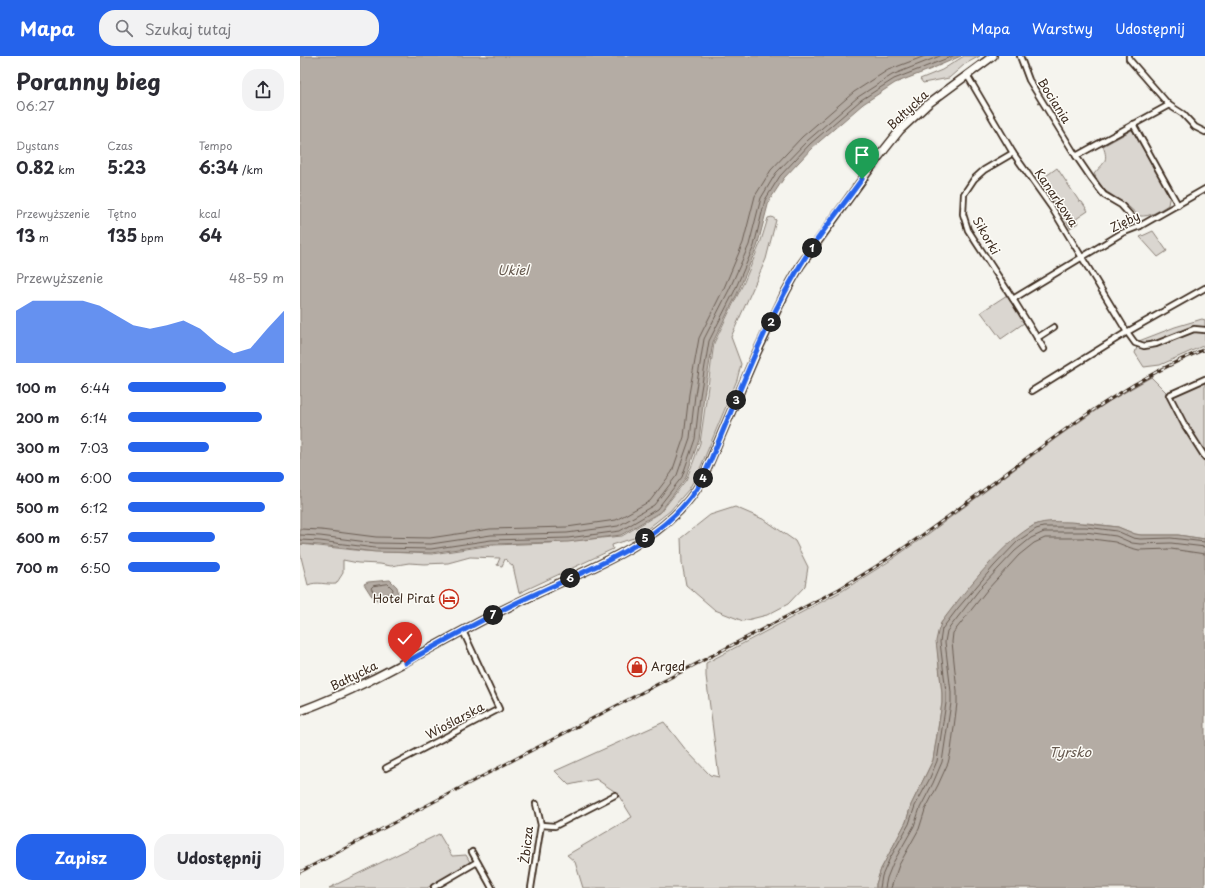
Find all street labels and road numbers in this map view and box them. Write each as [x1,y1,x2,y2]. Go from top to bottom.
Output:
street label: Bociania [1034,74,1076,127]
street label: Bałtycka [883,85,932,133]
street label: Kanarkowa [1031,165,1083,231]
street label: Zięby [1107,206,1143,236]
street label: Sikorki [969,213,1005,258]
street label: Bałtycka [327,656,381,694]
street label: Wioślarska [422,697,487,743]
street label: Żbicza [515,825,537,865]

